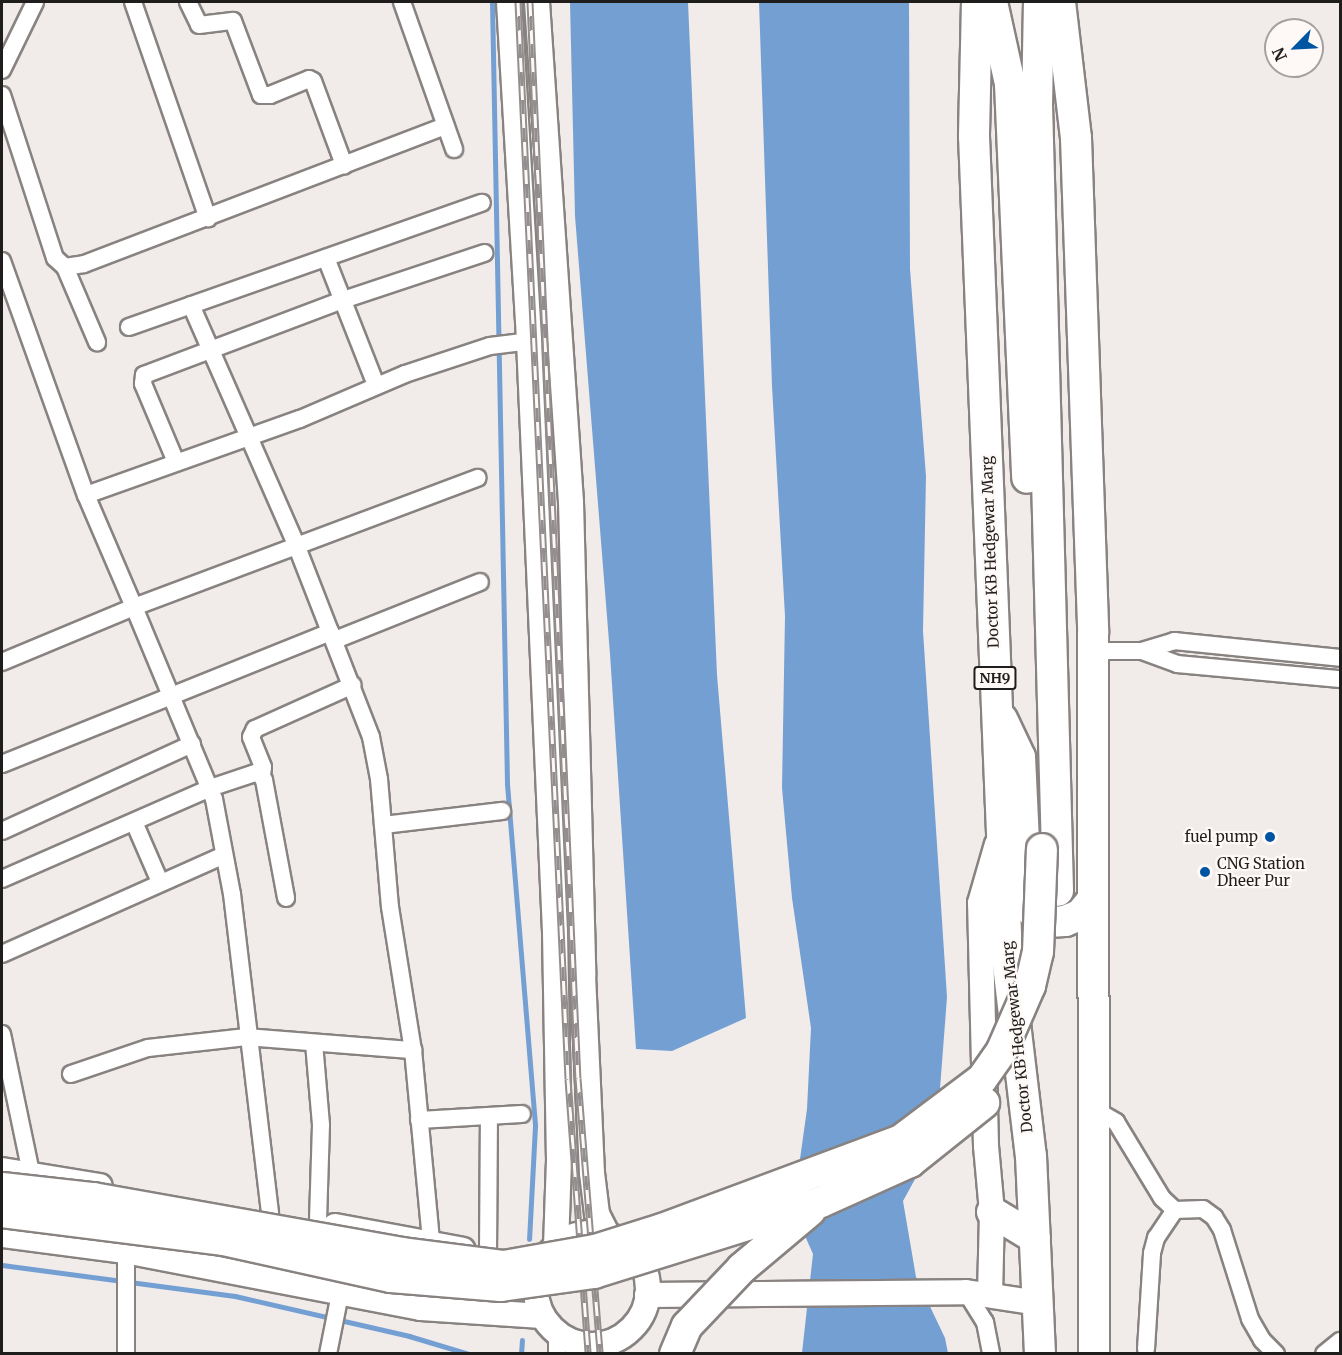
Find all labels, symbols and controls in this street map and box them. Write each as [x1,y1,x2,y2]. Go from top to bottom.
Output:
north arrow [1264,18,1324,78]
text: N [1268,45,1291,64]
street label: Doctor KB Hedgewar Marg [978,455,1002,649]
road number: NH9 [972,667,1018,689]
place label: fuel pump [1185,828,1258,846]
marker: fuel pump [1263,830,1277,844]
place label: CNG Station Dheer Pur [1217,854,1305,889]
marker: CNG Station Dheer Pur [1198,865,1212,879]
street label: Doctor KB Hedgewar Marg [998,940,1036,1134]

